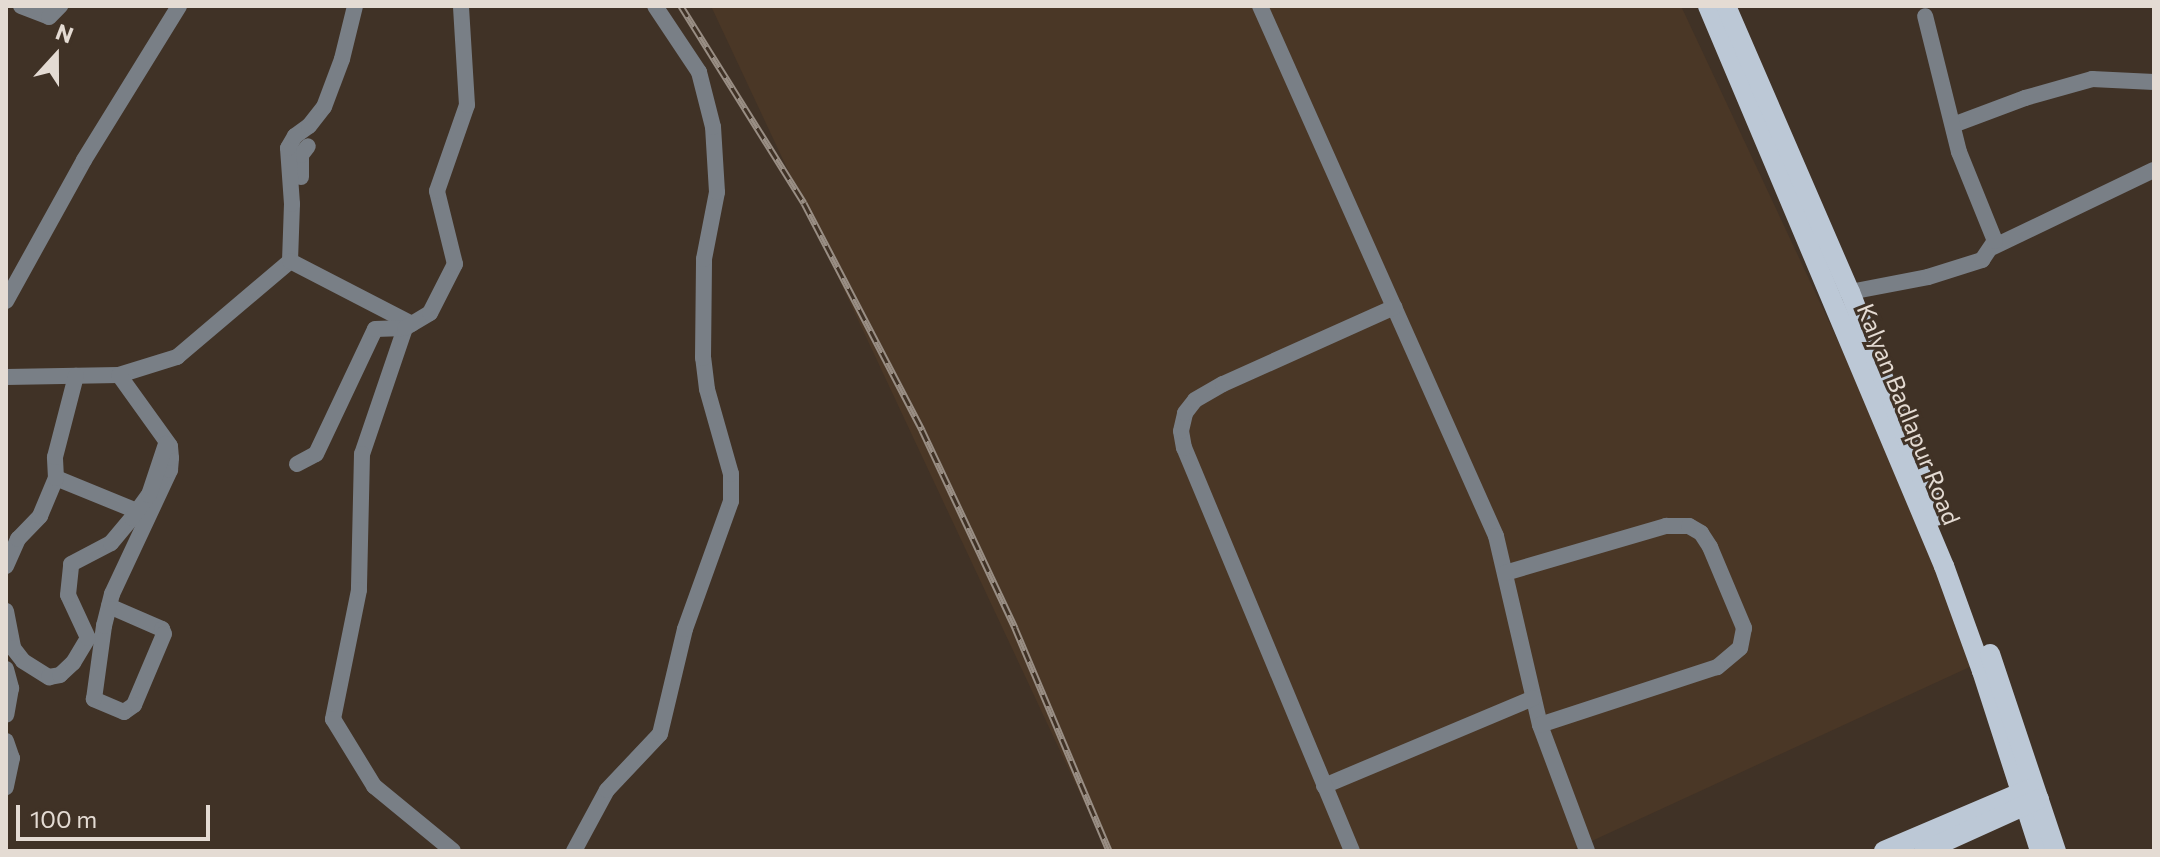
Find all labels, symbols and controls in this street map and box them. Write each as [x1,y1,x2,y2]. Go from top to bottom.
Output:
north arrow [16,16,96,96]
text: N [52,18,77,49]
street label: Kalyan Badlapur Road [1851,299,1967,529]
scale bar [20,789,214,839]
text: 100 m [30,804,97,833]

